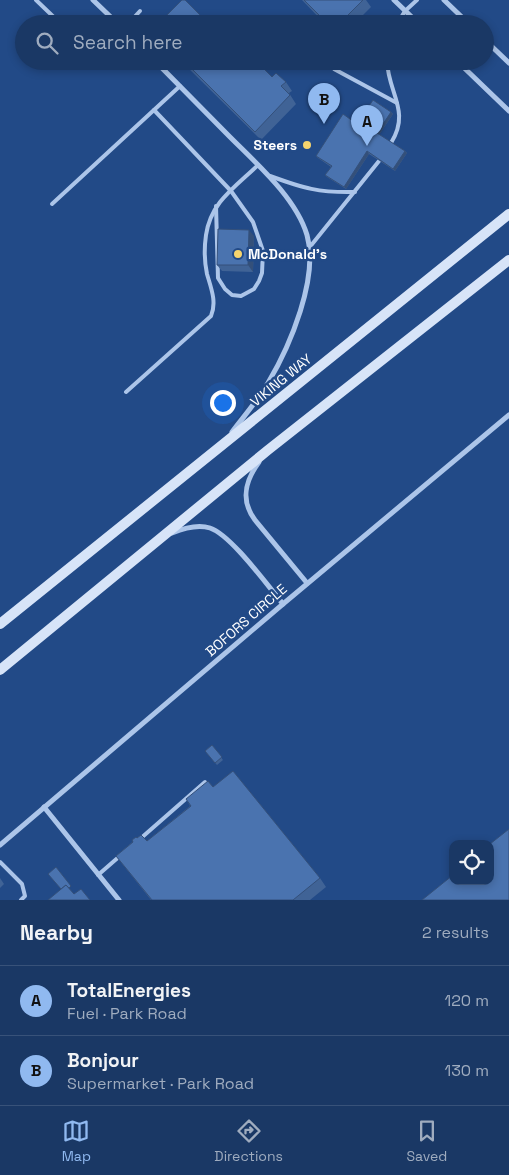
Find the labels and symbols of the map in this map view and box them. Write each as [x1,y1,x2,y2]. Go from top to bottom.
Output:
pin: B [308,83,340,124]
pin: A [351,105,383,146]
place label: Steers [254,136,297,154]
marker: Steers [301,139,313,151]
place label: McDonald's [248,245,327,263]
marker: McDonald's [232,248,244,260]
street label: VIKING WAY [246,349,316,410]
your location [210,390,236,416]
street label: BOFORS CIRCLE [202,580,291,660]

